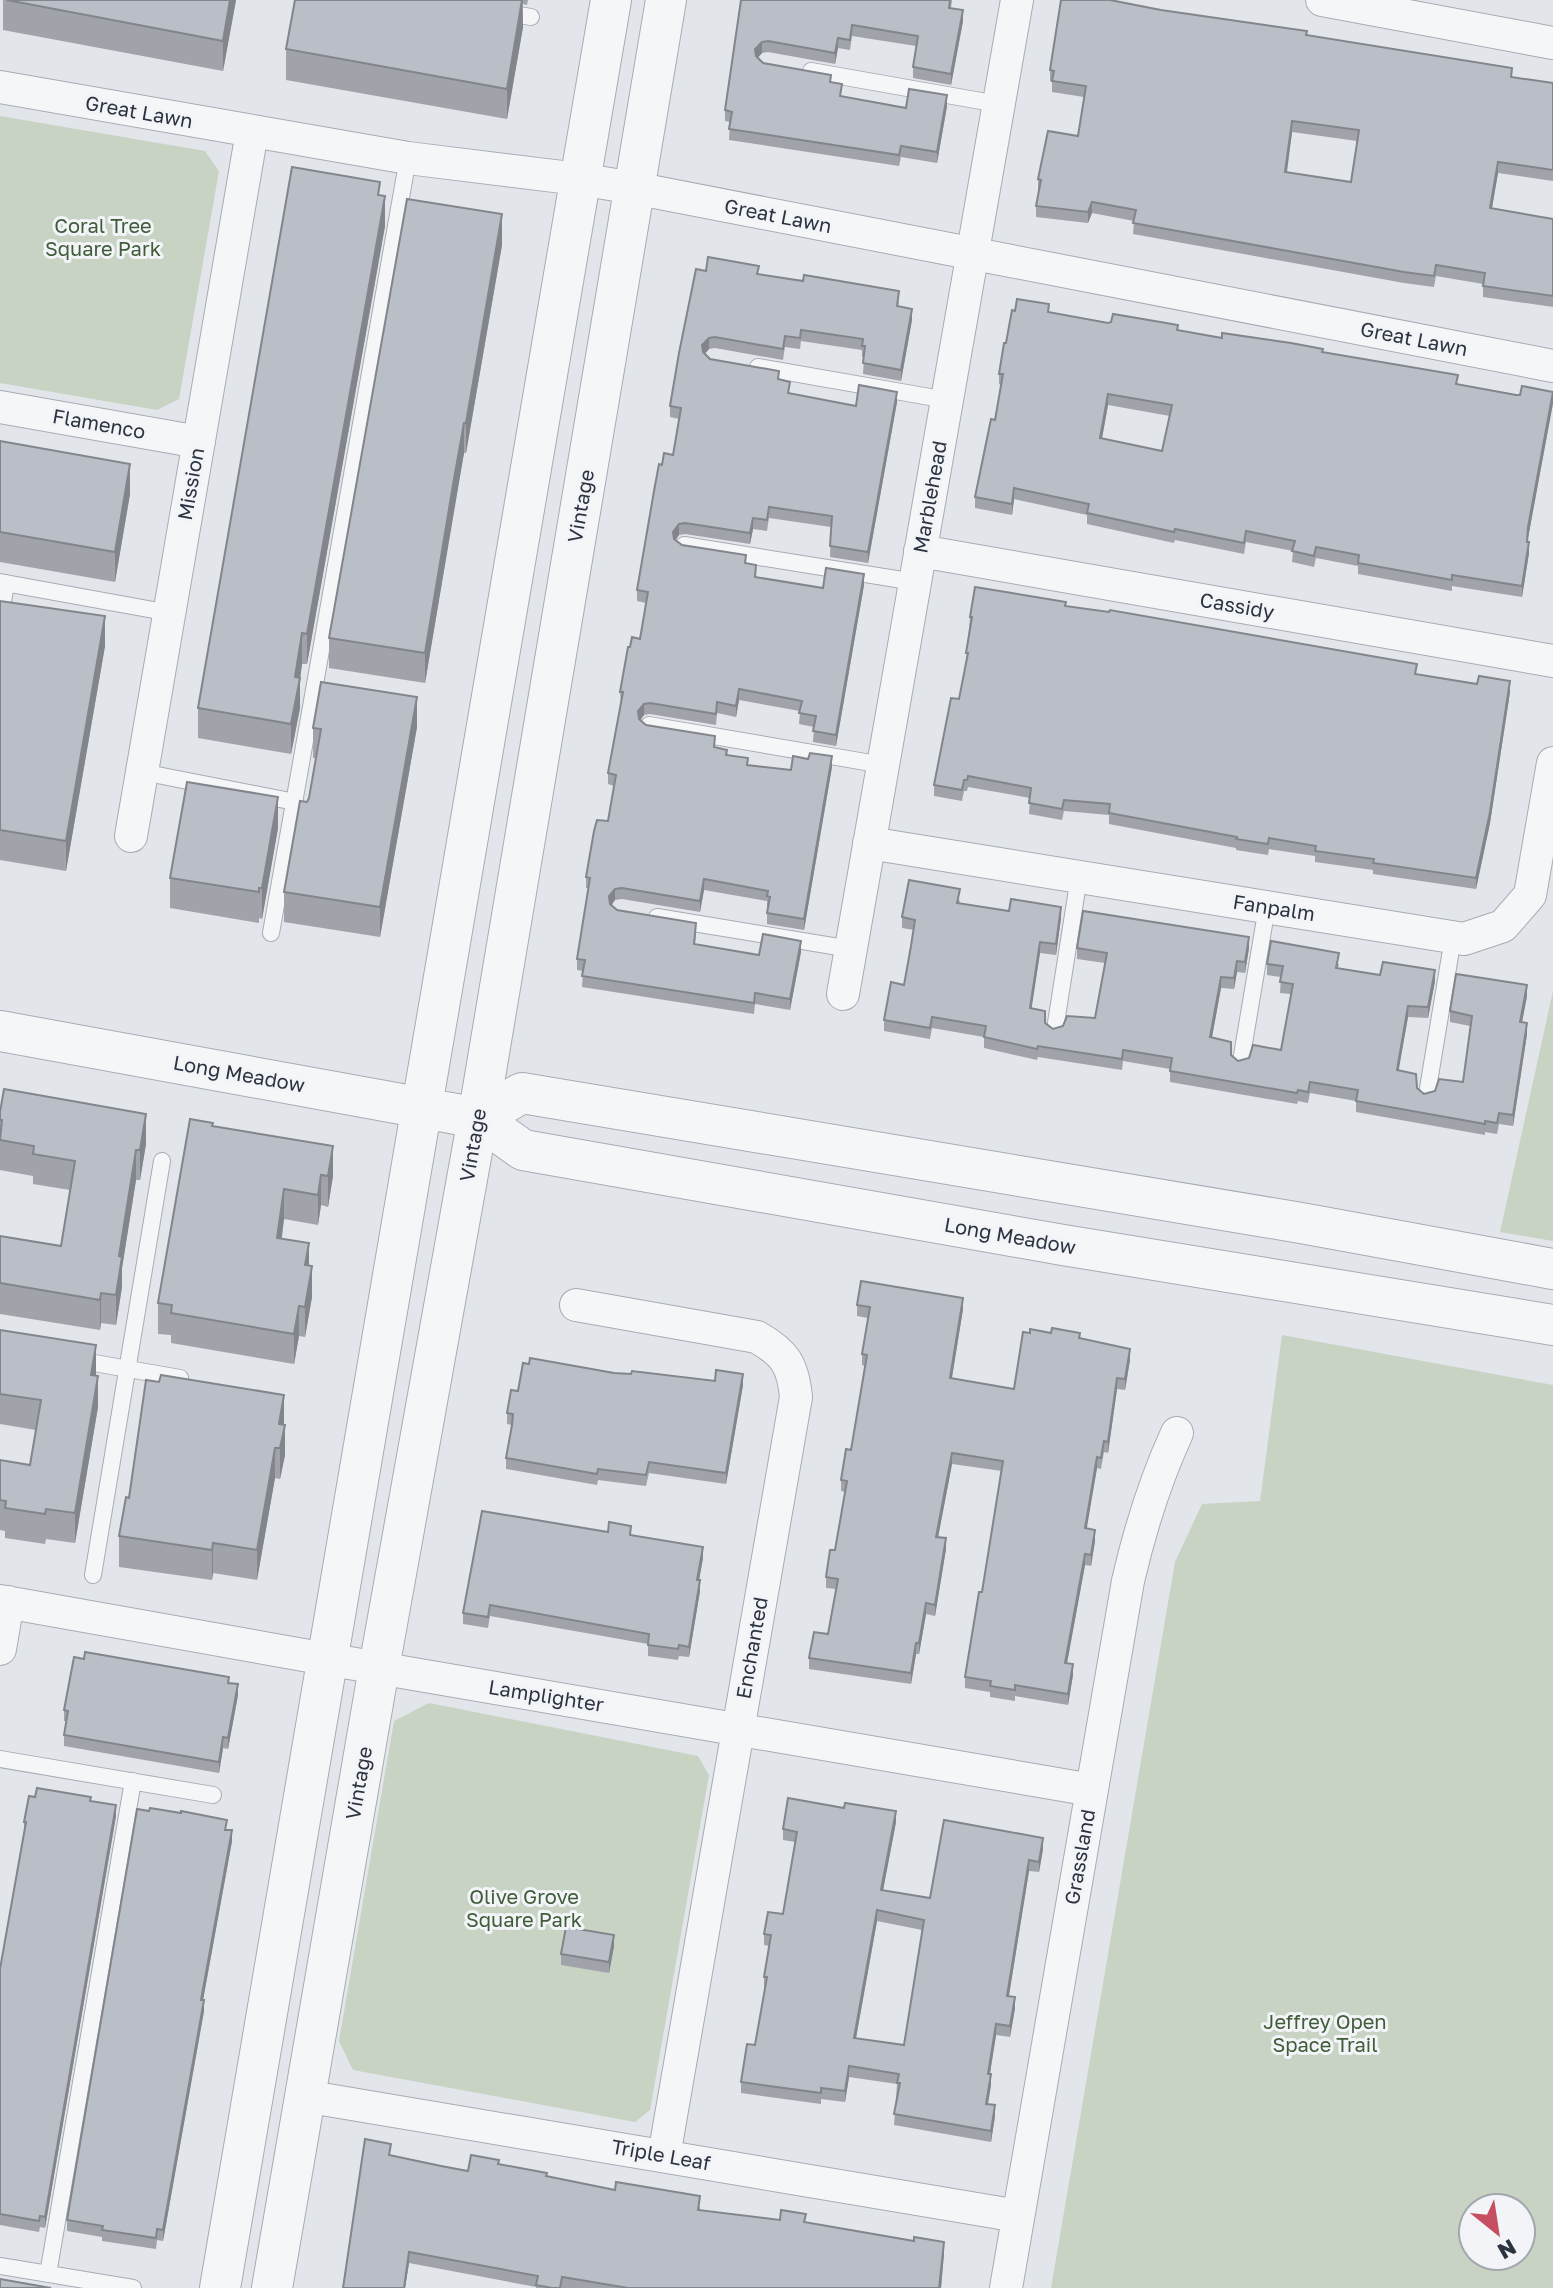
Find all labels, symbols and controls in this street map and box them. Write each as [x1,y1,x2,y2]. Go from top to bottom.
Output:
street label: Great Lawn [84,90,195,132]
street label: Great Lawn [723,193,834,237]
park label: Coral Tree Square Park [45,213,161,260]
street label: Great Lawn [1359,316,1470,360]
street label: Flamenco [51,403,148,443]
street label: Marblehead [907,439,951,555]
street label: Mission [172,446,208,522]
street label: Vintage [562,467,598,544]
street label: Cassidy [1198,587,1276,623]
street label: Fanpalm [1231,889,1317,925]
street label: Long Meadow [172,1050,307,1096]
street label: Vintage [454,1106,490,1183]
street label: Long Meadow [943,1212,1078,1258]
street label: Enchanted [730,1595,772,1701]
street label: Lamplighter [487,1674,606,1716]
street label: Vintage [340,1744,376,1821]
street label: Grassland [1059,1807,1099,1906]
park label: Olive Grove Square Park [466,1884,582,1931]
park label: Jeffrey Open Space Trail [1263,2009,1387,2056]
street label: Triple Leaf [610,2133,713,2175]
north arrow [1457,2192,1537,2272]
text: N [1493,2234,1521,2266]

